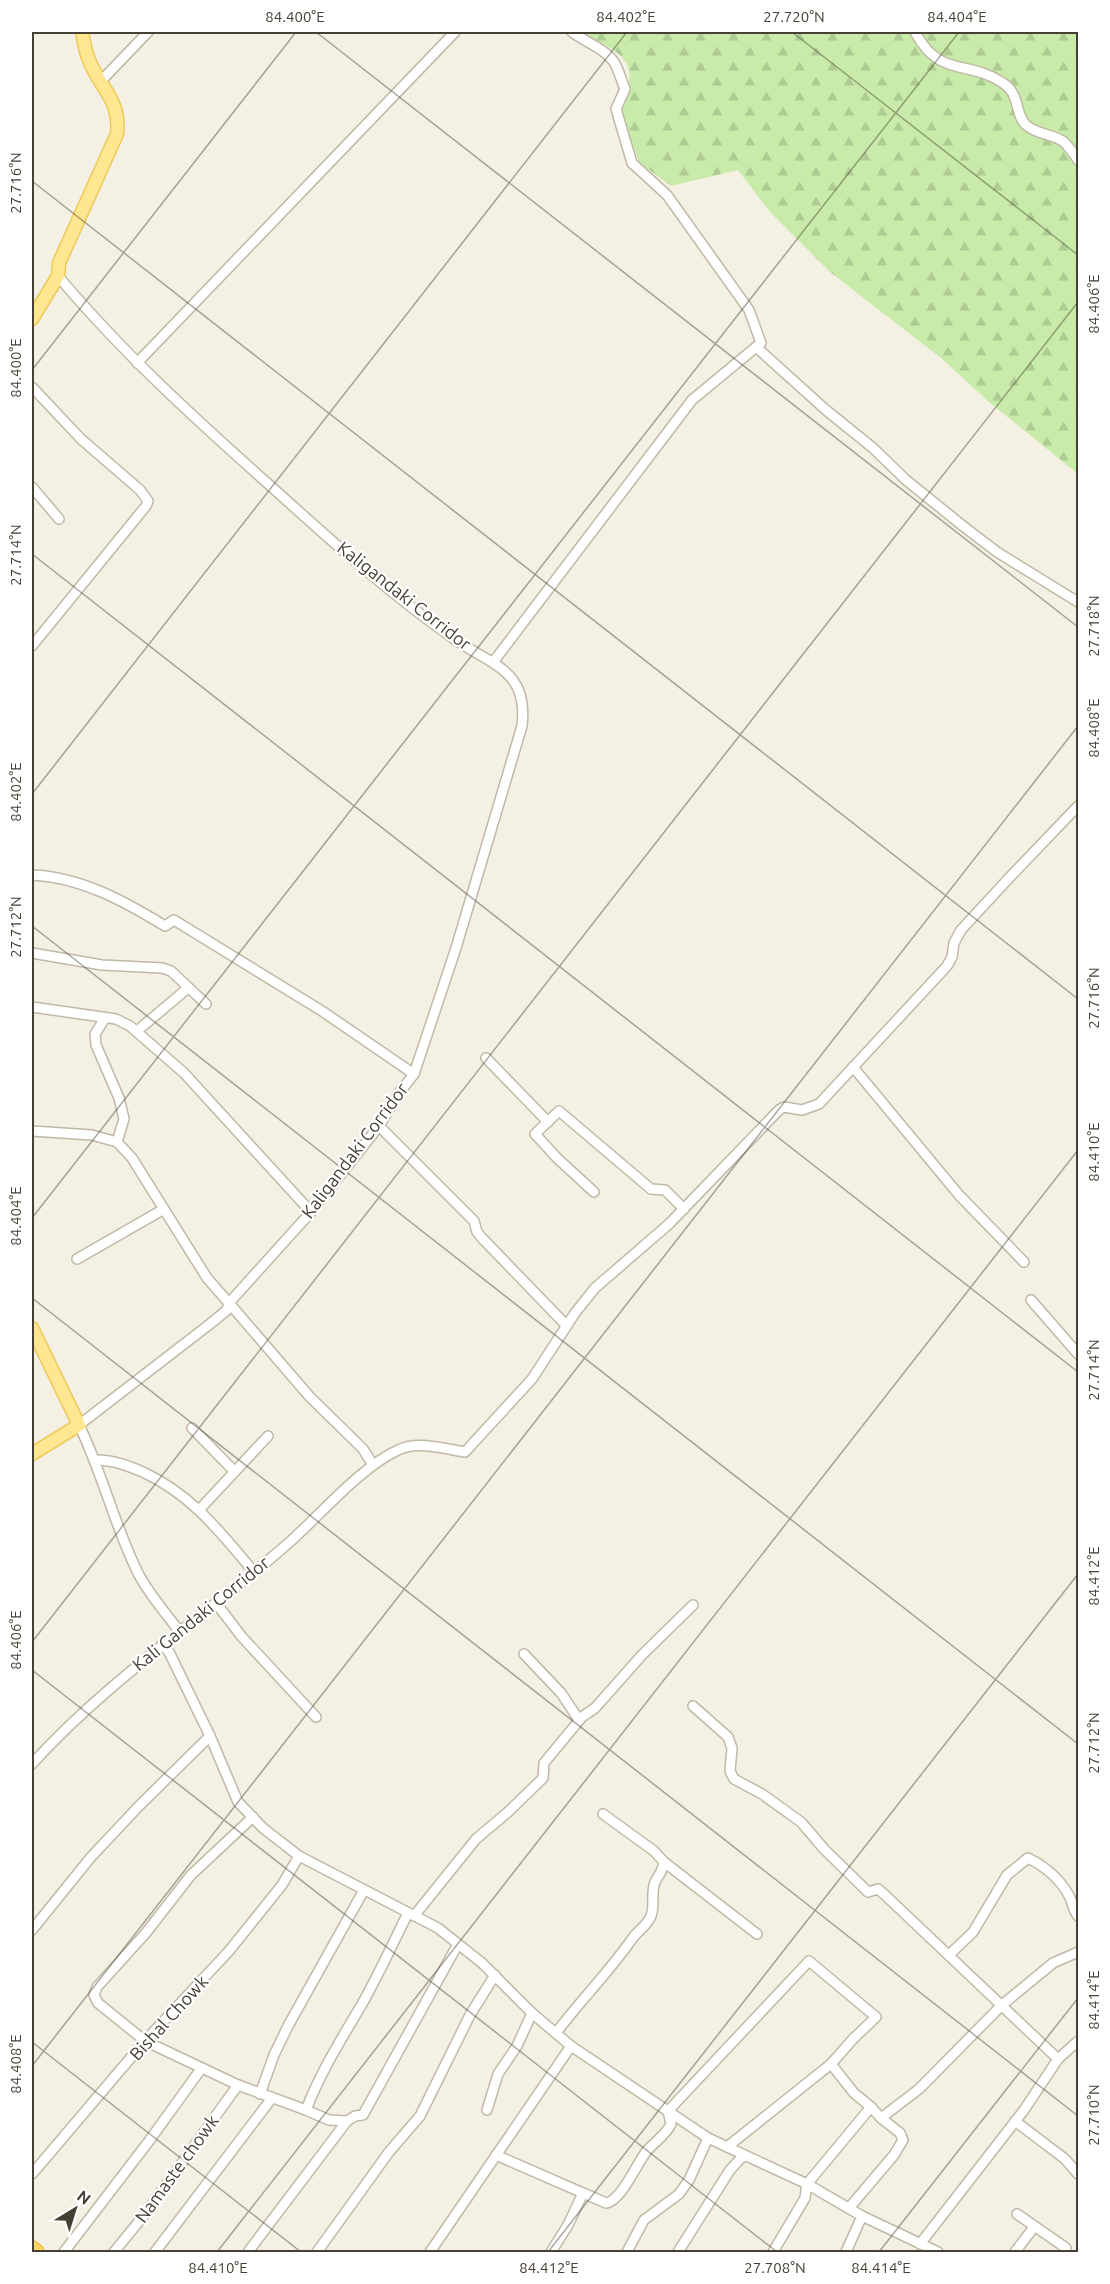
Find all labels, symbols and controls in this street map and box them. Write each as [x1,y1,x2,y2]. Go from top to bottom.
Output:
text: 84.400°E [265,8,325,25]
text: 84.402°E [596,8,656,25]
text: 27.720°N [763,8,825,25]
text: 84.404°E [927,8,987,25]
text: 27.716°N [7,152,24,214]
text: 84.406°E [1085,274,1102,334]
text: 84.400°E [7,338,24,398]
text: 27.714°N [7,524,24,586]
street label: Kaligandaki Corridor [334,537,476,654]
text: 27.718°N [1085,595,1102,657]
text: 84.408°E [1085,698,1102,758]
text: 84.402°E [7,762,24,822]
text: 27.712°N [7,896,24,958]
text: 27.716°N [1085,967,1102,1029]
street label: Kaligandaki Corridor [297,1079,412,1222]
text: 84.410°E [1085,1122,1102,1182]
text: 84.404°E [7,1186,24,1246]
text: 27.714°N [1085,1339,1102,1401]
text: 84.412°E [1085,1546,1102,1606]
street label: Kali Gandaki Corridor [128,1552,273,1674]
text: 84.406°E [7,1610,24,1670]
text: 27.712°N [1085,1712,1102,1774]
text: 84.414°E [1085,1970,1102,2030]
street label: Bishal Chowk [125,1971,211,2064]
text: 84.408°E [7,2034,24,2094]
text: 27.710°N [1085,2084,1102,2146]
street label: Namaste chowk [130,2111,222,2226]
north arrow [45,2179,105,2239]
text: N [74,2186,94,2208]
text: 84.410°E [188,2259,248,2276]
text: 84.412°E [519,2259,579,2276]
text: 27.708°N [744,2259,806,2276]
text: 84.414°E [851,2259,911,2276]

